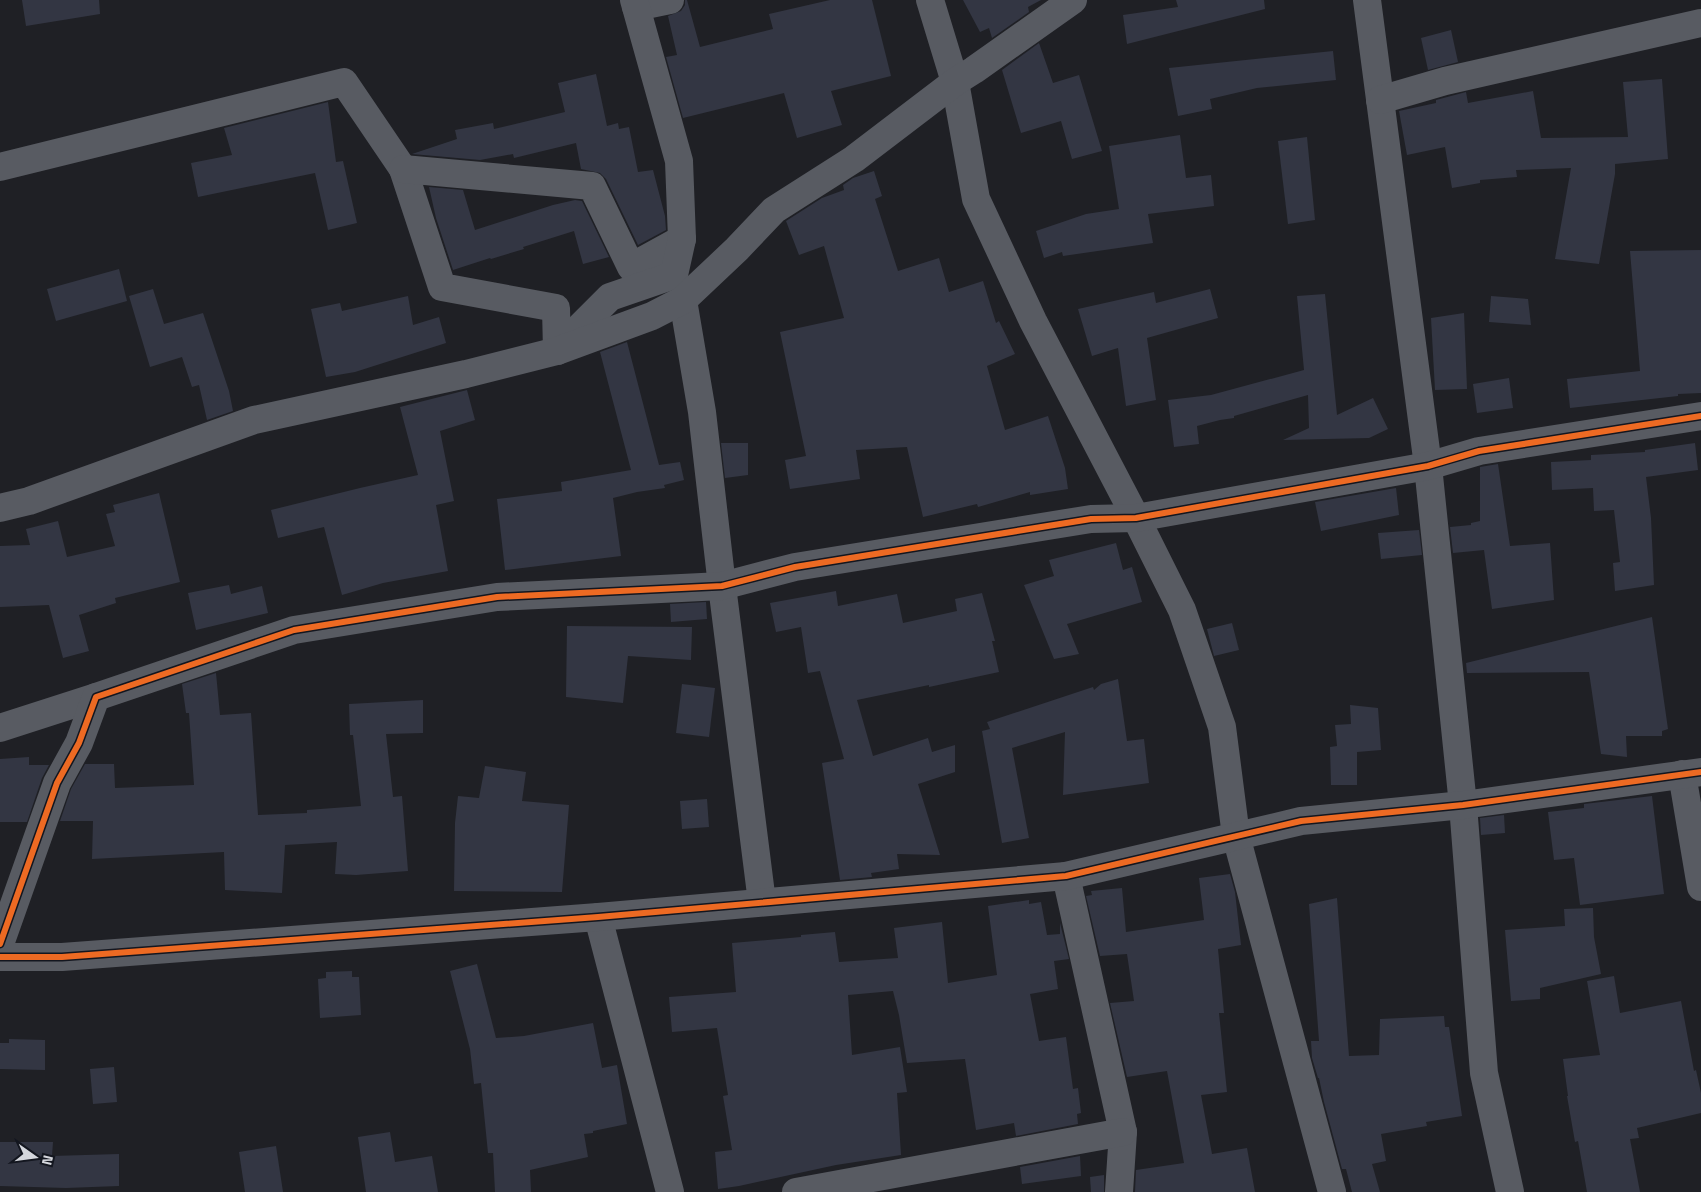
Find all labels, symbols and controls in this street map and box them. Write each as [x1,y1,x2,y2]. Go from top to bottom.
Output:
north arrow [10,1132,60,1182]
text: N [37,1153,59,1168]

